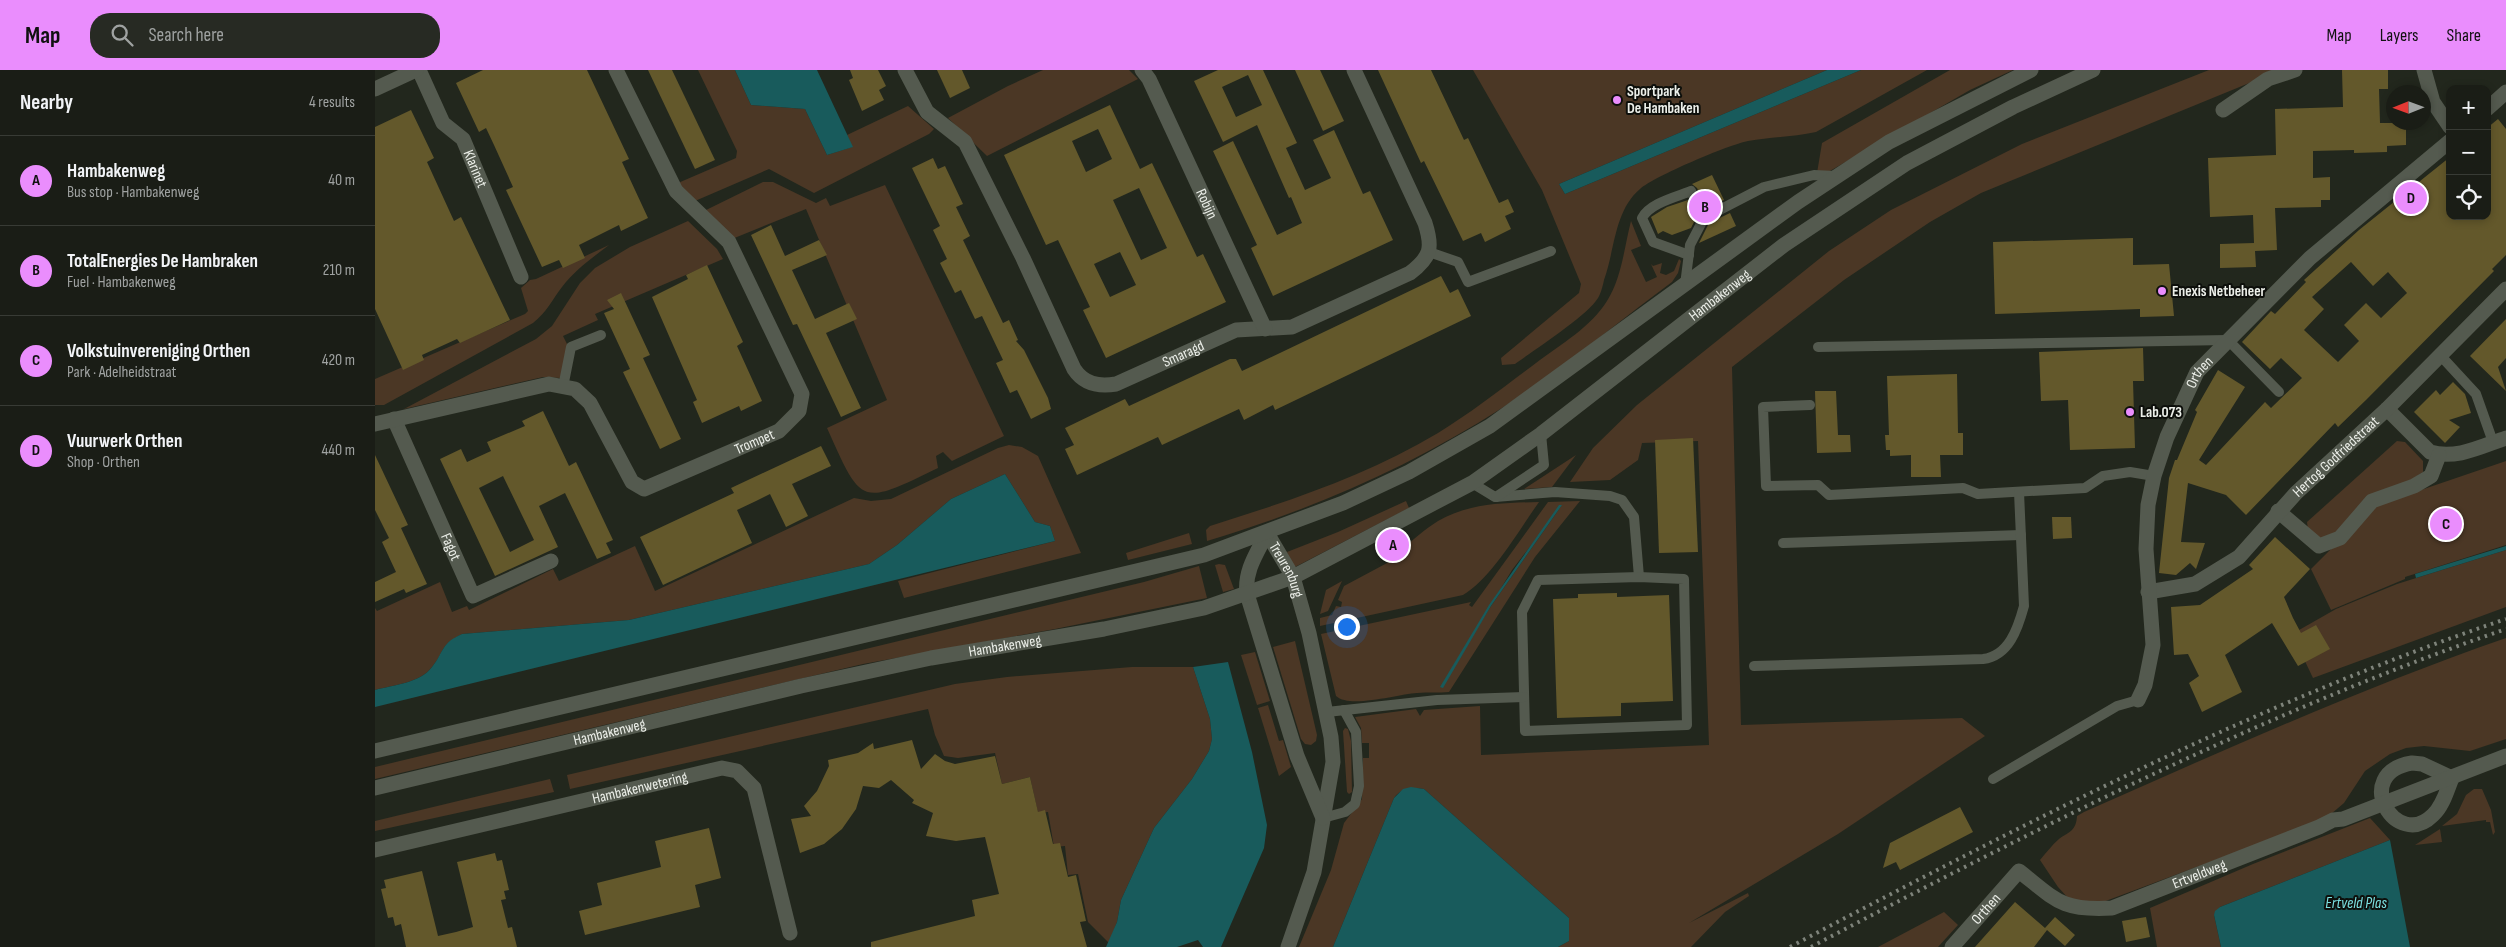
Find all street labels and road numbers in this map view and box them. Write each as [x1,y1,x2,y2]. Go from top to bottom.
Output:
street label: Klarinet [459,147,492,191]
street label: Robijn [1191,186,1222,222]
street label: Hambakenweg [1685,265,1755,325]
street label: Smaragd [1160,337,1207,372]
street label: Orthen [2182,352,2217,391]
street label: Hertog Godfriedstraat [2289,412,2384,501]
street label: Trompet [732,425,778,459]
street label: Fagot [436,530,465,564]
street label: Treurenburg [1264,539,1307,600]
street label: Hambakenweg [967,631,1043,662]
street label: Hambakenweg [572,715,647,750]
street label: Hambakenwetering [590,767,689,808]
street label: Ertveldweg [2170,855,2229,894]
street label: Orthen [1967,890,2005,929]

